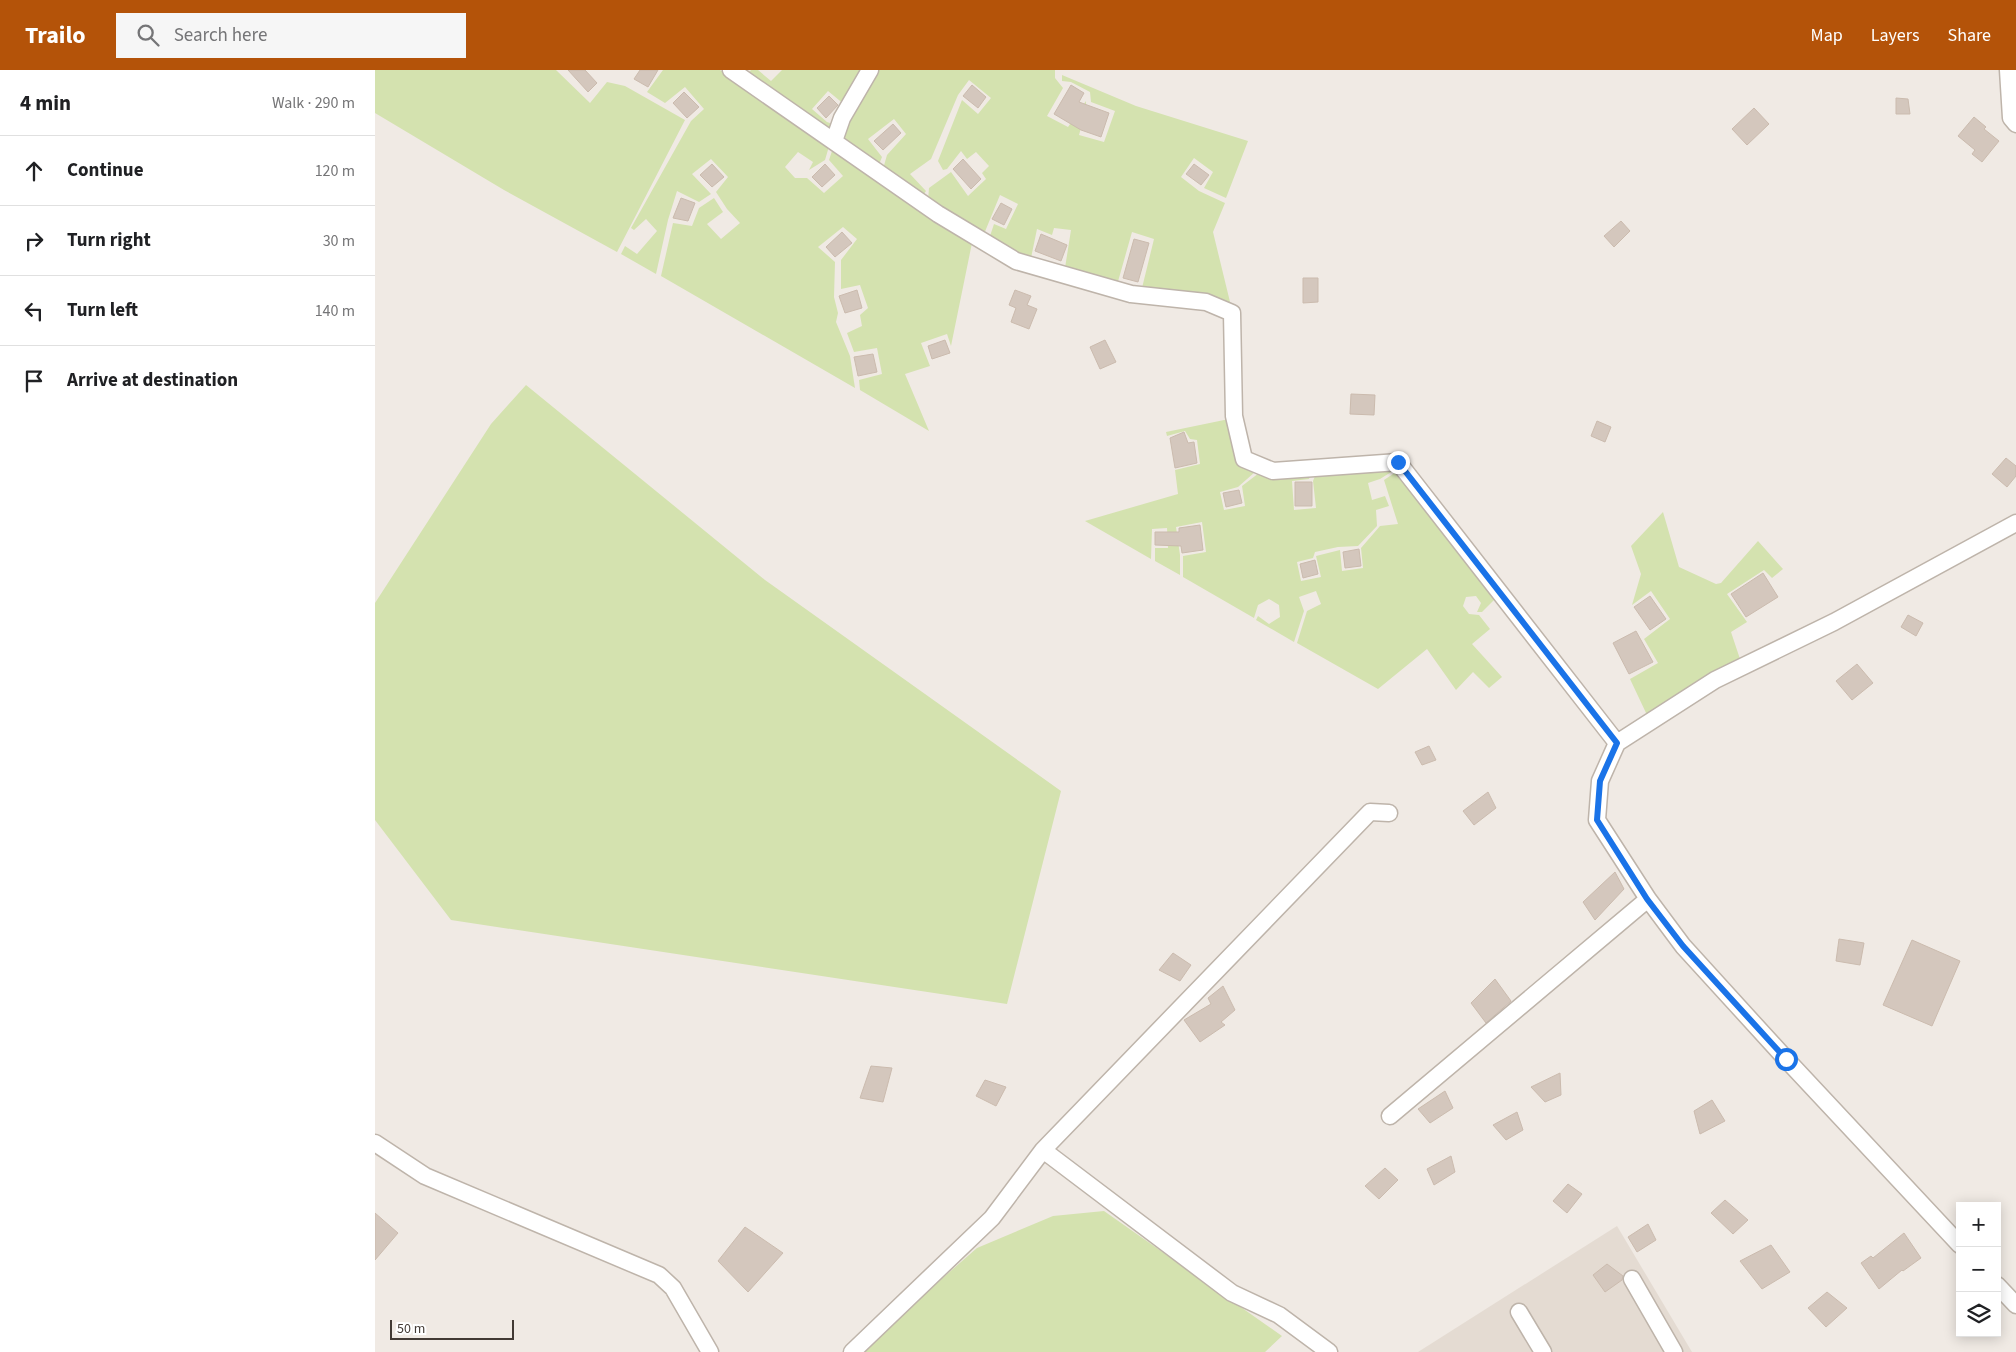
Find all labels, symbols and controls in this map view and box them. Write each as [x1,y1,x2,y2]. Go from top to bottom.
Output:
search box [116,13,466,58]
text: Trailo [25,18,86,53]
icon: search [134,21,162,49]
text: Search here [174,22,267,49]
text: Map [1811,23,1843,48]
text: Layers [1871,23,1920,48]
text: Share [1948,23,1991,48]
text: 4 min [20,88,71,118]
text: Walk · 290 m [272,92,355,114]
icon: ahead [20,157,48,185]
text: Continue [67,157,144,184]
text: 120 m [315,160,355,182]
icon: right [20,227,48,255]
text: Turn right [67,227,151,254]
text: 30 m [323,230,355,252]
icon: left [20,297,48,325]
text: Turn left [67,297,138,324]
text: 140 m [315,300,355,322]
icon: arrive [20,367,48,395]
text: Arrive at destination [67,367,238,394]
route end [1387,451,1410,474]
route start [1775,1048,1798,1071]
map controls [1956,1202,2001,1337]
button: + [1956,1202,2001,1247]
button: − [1956,1247,2001,1292]
button: layers [1956,1292,2001,1337]
scale bar [390,1317,514,1340]
text: 50 m [397,1319,425,1339]

